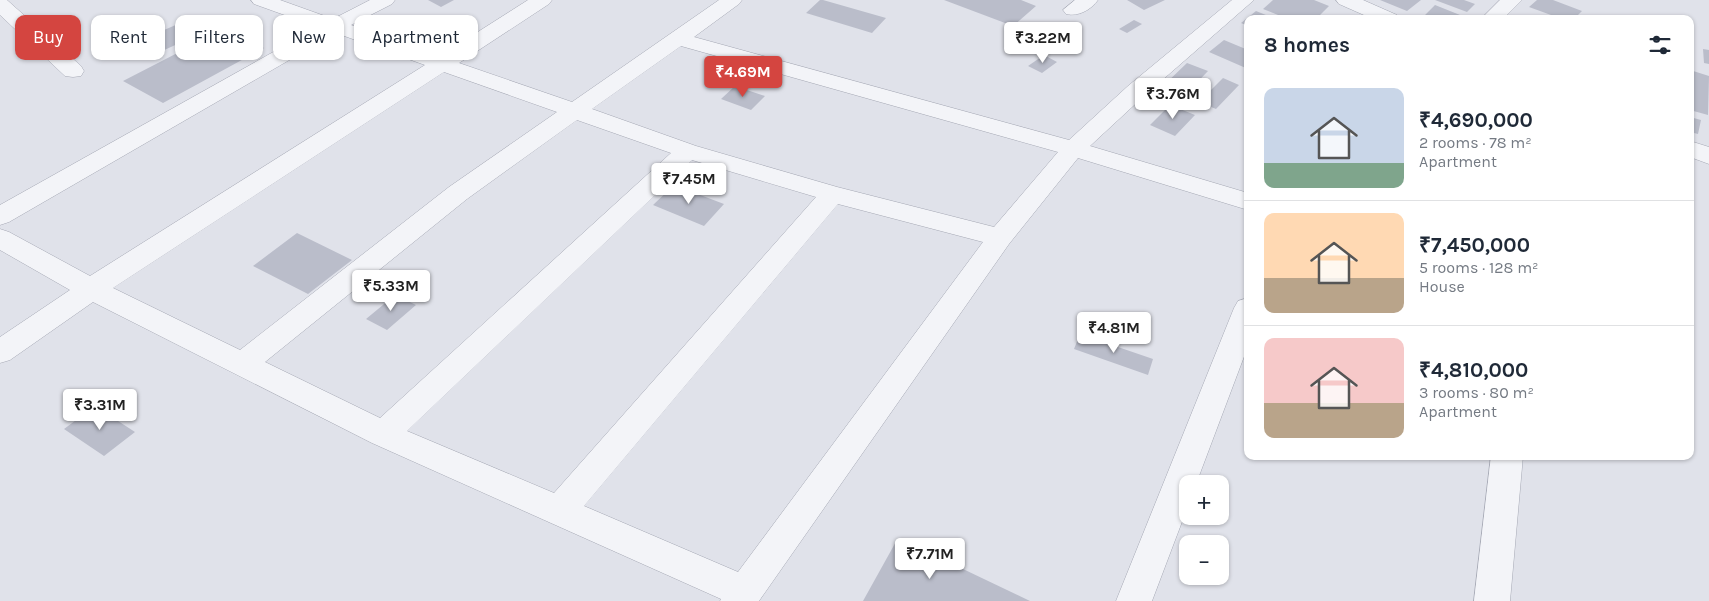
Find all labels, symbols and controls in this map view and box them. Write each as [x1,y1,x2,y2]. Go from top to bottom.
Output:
chip: Buy [15,15,81,60]
chip: Rent [91,15,165,60]
chip: Filters [175,15,263,60]
chip: New [273,15,344,60]
chip: Apartment [354,15,478,60]
pin: ₹3.22M [1002,22,1084,64]
text: ₹3.22M [1015,28,1071,47]
icon: filters [1646,31,1674,59]
text: 8 homes [1264,33,1350,57]
pin: ₹4.69M [702,56,784,98]
text: ₹4.69M [715,62,771,81]
pin: ₹3.76M [1132,78,1214,120]
text: ₹3.76M [1146,84,1200,103]
icon: home [1304,108,1364,168]
text: ₹4,690,000 [1419,108,1533,132]
text: 2 rooms · 78 m² [1419,133,1532,152]
text: Apartment [1419,152,1497,171]
pin: ₹7.45M [648,162,730,205]
text: ₹7.45M [662,169,716,188]
icon: home [1304,233,1364,293]
text: ₹7,450,000 [1419,233,1530,257]
text: 5 rooms · 128 m² [1419,258,1539,277]
pin: ₹5.33M [350,270,432,312]
text: ₹5.33M [363,276,419,295]
text: House [1419,277,1465,296]
pin: ₹4.81M [1073,312,1155,354]
text: ₹4.81M [1088,318,1140,337]
icon: home [1304,358,1364,418]
text: ₹4,810,000 [1419,358,1528,382]
text: 3 rooms · 80 m² [1419,383,1534,402]
pin: ₹3.31M [59,388,141,431]
text: ₹3.31M [74,395,126,414]
text: Apartment [1419,402,1497,421]
map controls [1179,475,1229,585]
button: + [1179,475,1229,525]
button: − [1179,535,1229,585]
pin: ₹7.71M [889,538,971,580]
text: ₹7.71M [906,544,954,563]

